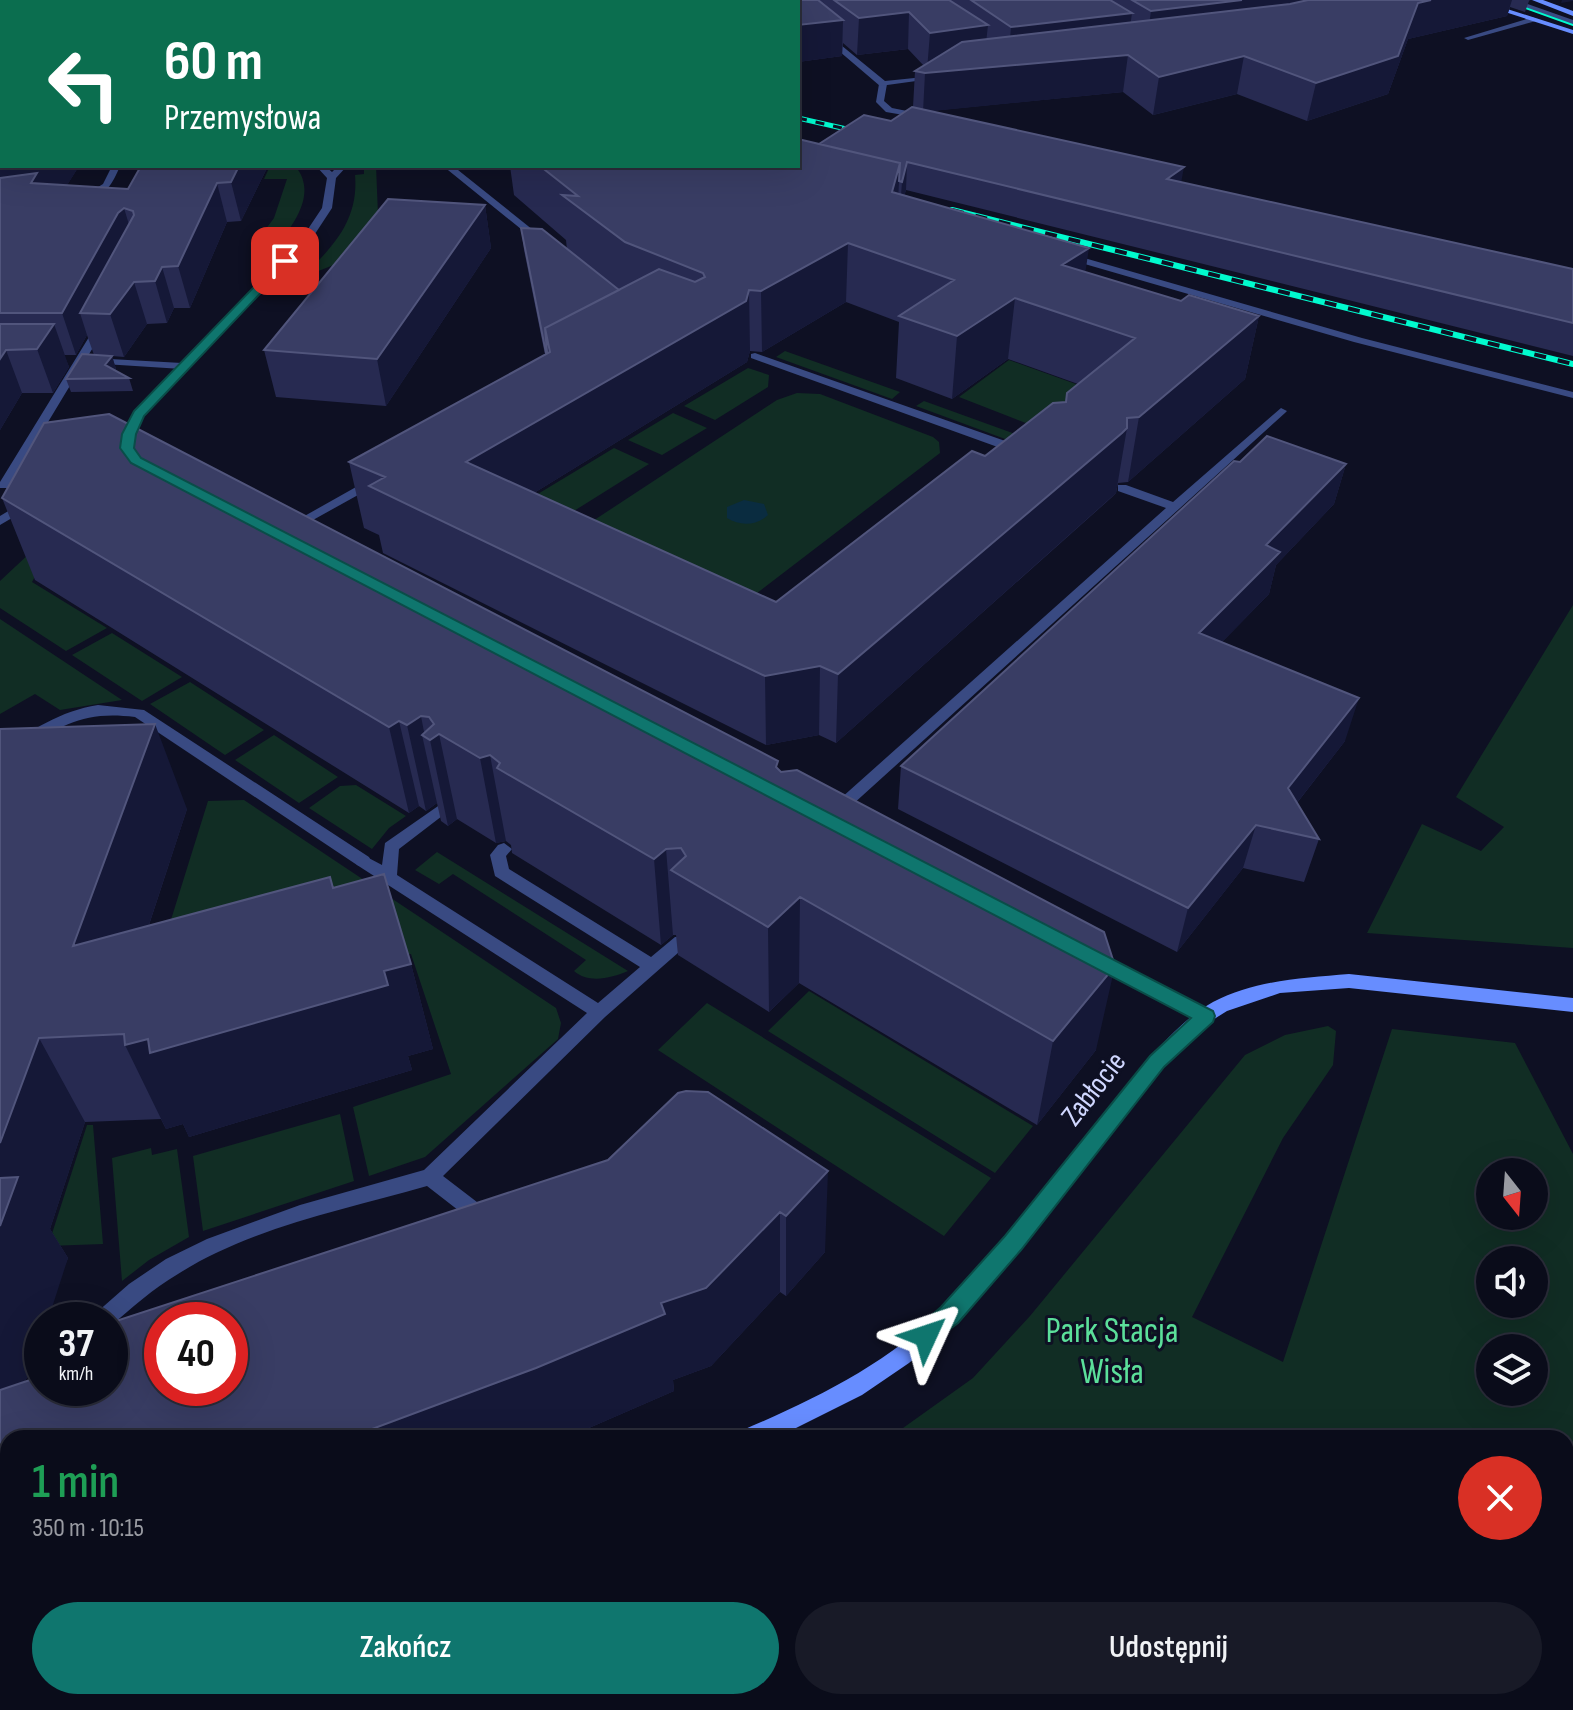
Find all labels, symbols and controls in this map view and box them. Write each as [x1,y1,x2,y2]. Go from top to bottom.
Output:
text: 60 m [164,29,263,96]
icon: left [32,32,136,136]
text: Przemysłowa [164,97,321,140]
pin [251,227,319,295]
icon: arrive [263,239,307,283]
street label: Zabłocie [1054,1045,1134,1133]
north arrow [1476,1158,1548,1230]
map controls [1476,1158,1548,1406]
button: sound [1476,1246,1548,1318]
position arrow [884,1294,968,1378]
speed limit sign: 40 [144,1302,248,1406]
park label: Park Stacja Wisła [1045,1310,1179,1394]
text: 37 [58,1320,94,1368]
button: layers [1476,1334,1548,1406]
text: km/h [59,1362,93,1386]
text: 1 min [32,1454,119,1511]
button: close [1458,1456,1542,1540]
text: 350 m · 10:15 [32,1513,144,1544]
button: Zakończ [32,1602,779,1694]
button: Udostępnij [795,1602,1542,1694]

